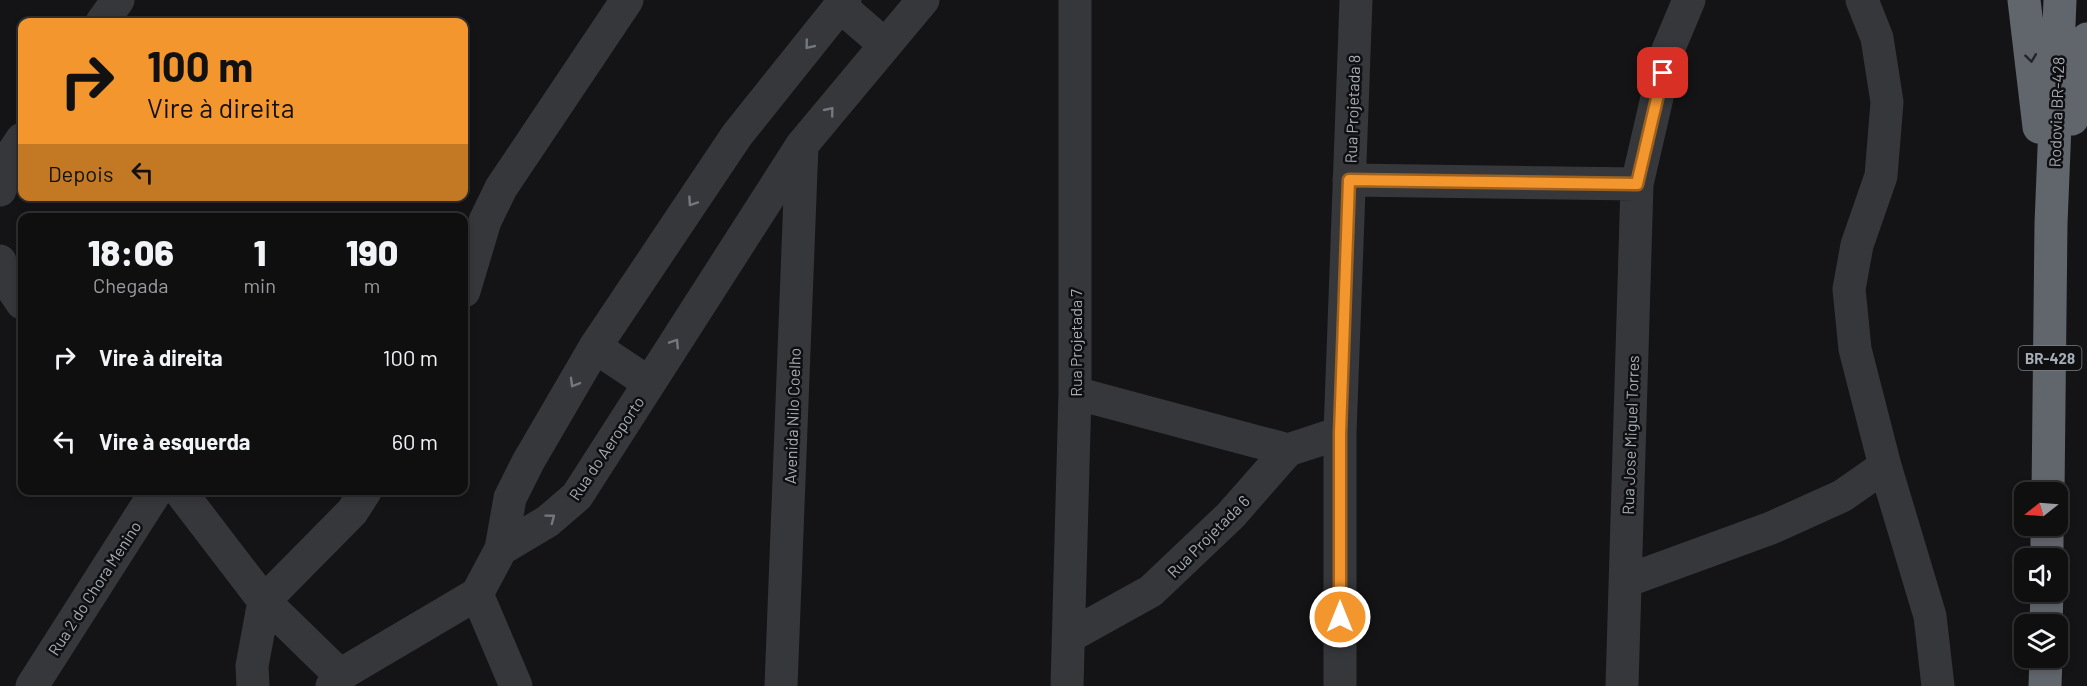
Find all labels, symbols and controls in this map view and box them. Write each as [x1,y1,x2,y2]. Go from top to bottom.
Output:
one-way arrow [805,39,816,50]
text: 100 m [147,40,253,90]
icon: right [48,42,126,120]
pin [1637,47,1688,98]
one-way arrow [2024,53,2036,63]
street label: Rua Projetada 8 [1341,54,1363,164]
icon: arrive [1646,56,1679,89]
street label: Rodovia BR-428 [2045,56,2067,168]
text: Vire à direita [147,91,295,123]
one-way arrow [823,107,834,118]
icon: left [126,156,159,189]
text: Depois [48,160,114,186]
one-way arrow [688,195,699,206]
text: 18:06 [88,230,174,273]
text: 1 [253,230,266,273]
text: 190 [346,230,398,273]
text: Chegada [93,273,169,297]
text: min [244,273,276,297]
text: m [364,273,380,297]
street label: Rua Projetada 7 [1066,289,1085,397]
one-way arrow [668,339,679,350]
icon: right [48,341,81,374]
text: Vire à direita [99,344,223,370]
text: 100 m [383,344,438,370]
road number: BR-428 [2018,346,2082,370]
street label: Avenida Nilo Coelho [780,348,804,484]
street label: Rua Jose Miguel Torres [1618,355,1642,515]
one-way arrow [570,376,582,387]
street label: Rua do Aeroporto [564,393,648,503]
icon: left [48,425,81,458]
text: Vire à esquerda [99,428,250,454]
text: 60 m [392,428,438,454]
north arrow [2014,482,2068,536]
map controls [2014,482,2068,668]
street label: Rua Projetada 6 [1163,491,1253,581]
one-way arrow [544,514,555,525]
street label: Rua 2 do Chora Menino [43,517,145,659]
button: sound [2014,548,2068,602]
position arrow [1308,585,1372,649]
button: layers [2014,614,2068,668]

